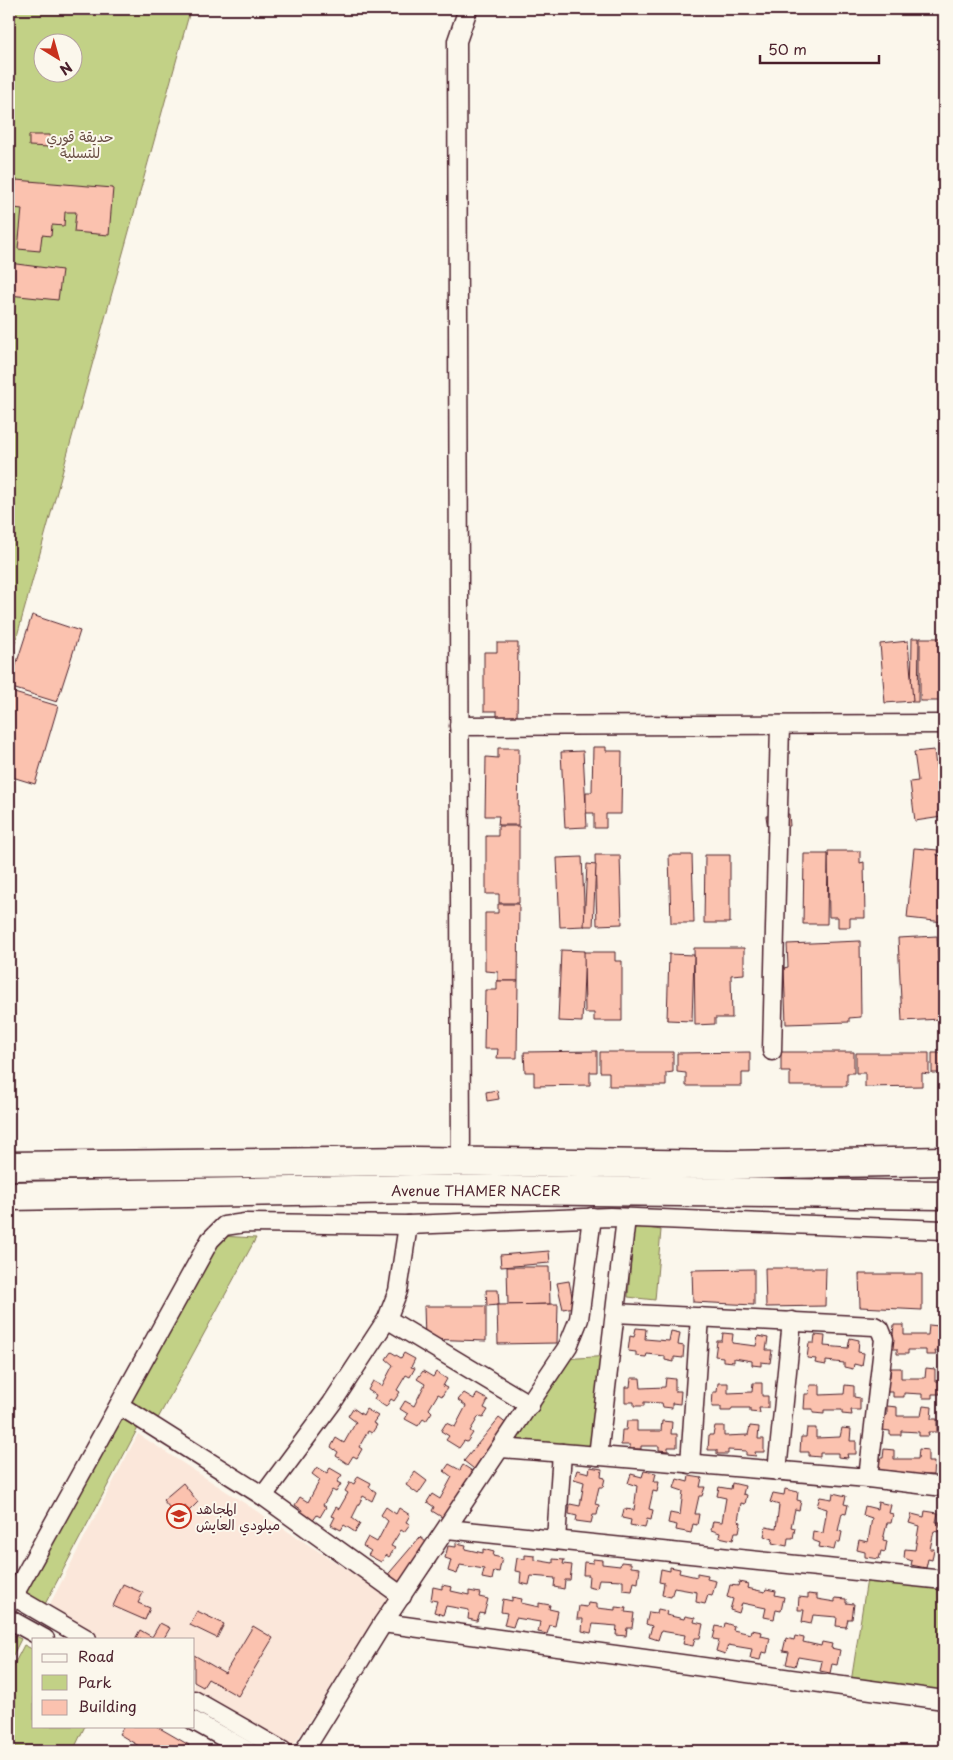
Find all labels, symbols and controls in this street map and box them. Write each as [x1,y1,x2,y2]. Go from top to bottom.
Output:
north arrow [32,32,82,82]
scale bar [760,32,879,64]
text: 50 m [768,37,807,60]
text: N [55,57,77,81]
park label: حديقة قوري للتسلية [47,126,113,163]
street label: Avenue THAMER NACER [391,1180,561,1201]
place label: المجاهد ميلودي العايش [196,1498,280,1536]
school or university icon: المجاهد ميلودي العايش [166,1503,192,1529]
legend [32,1638,195,1728]
text: Road [78,1644,114,1667]
text: Park [78,1670,112,1693]
text: Building [78,1694,137,1717]

